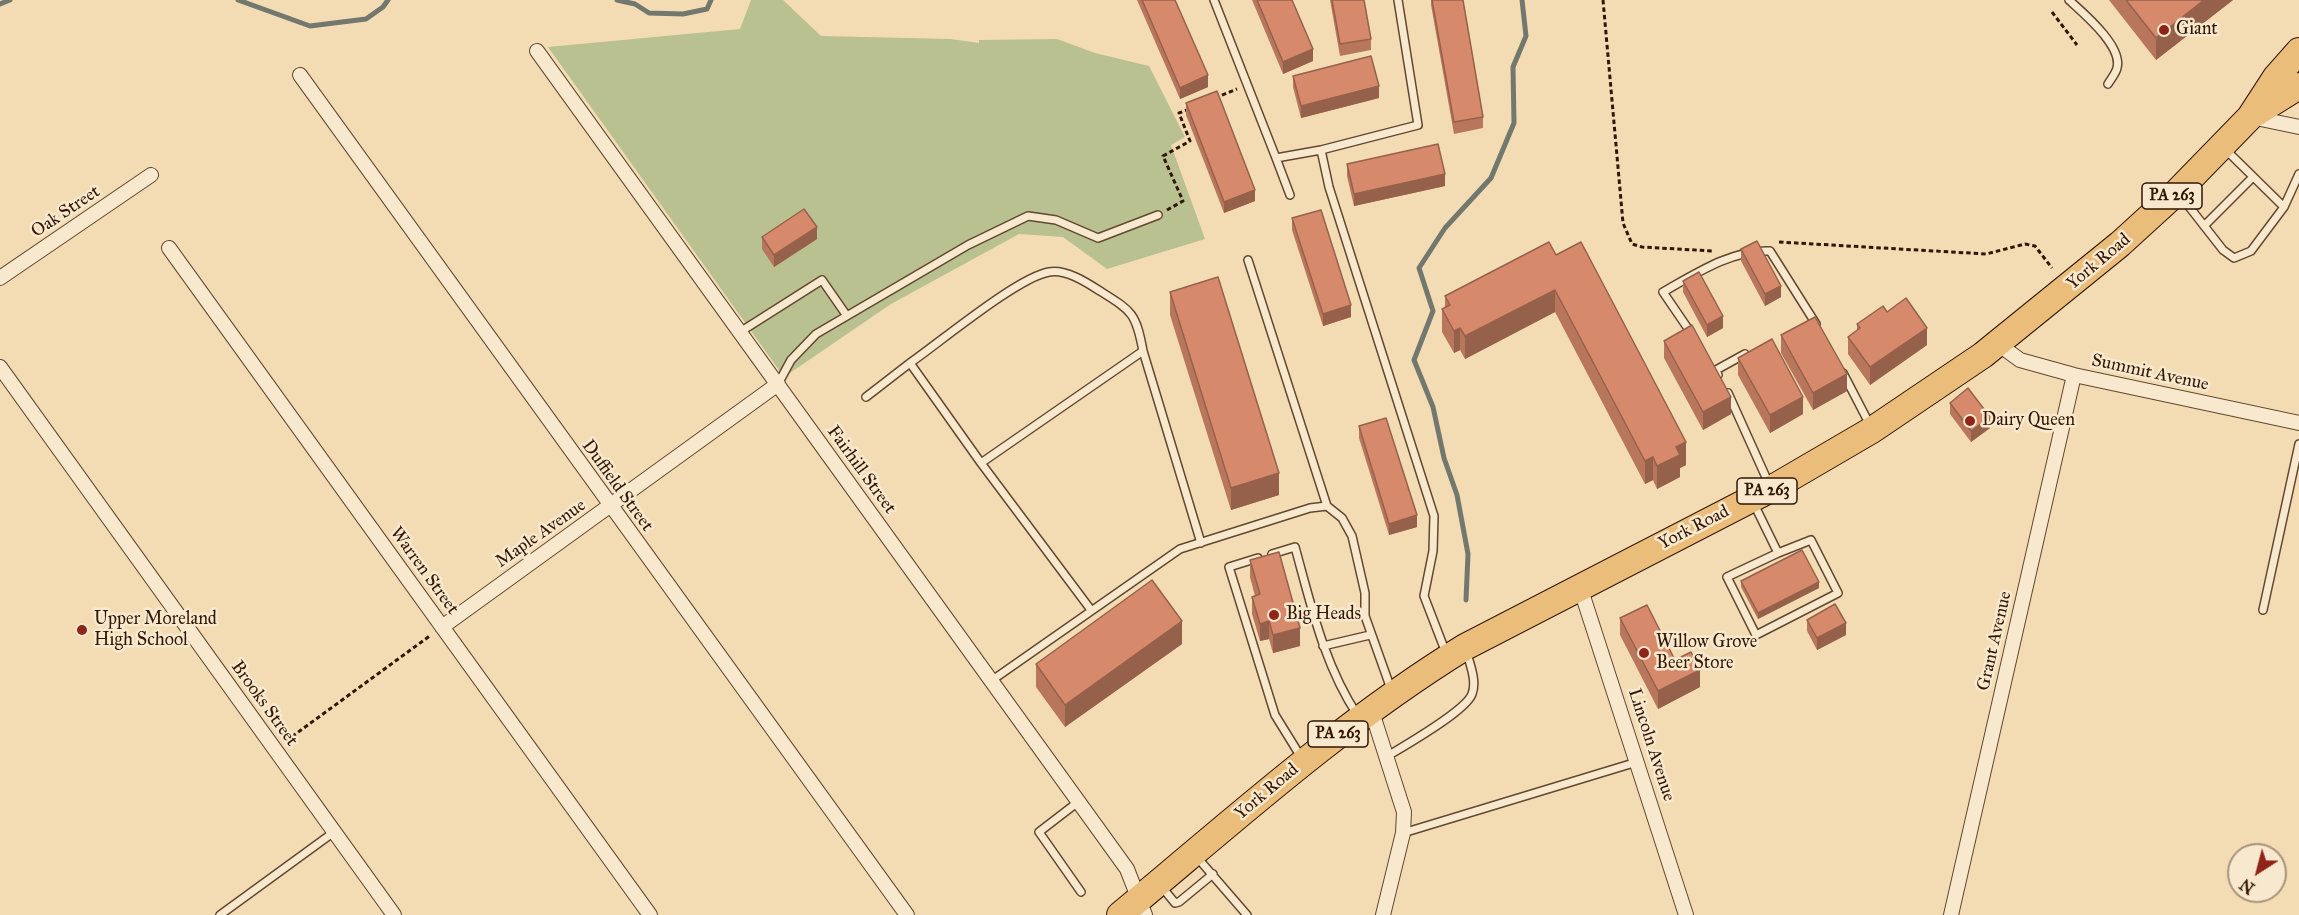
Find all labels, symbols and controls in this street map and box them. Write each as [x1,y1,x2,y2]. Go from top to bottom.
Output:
place label: Giant [2176,19,2218,41]
marker: Giant [2157,23,2171,37]
street label: Oak Street [28,181,104,243]
road number: PA 263 [2142,183,2202,209]
street label: York Road [2063,229,2135,295]
street label: Summit Avenue [2089,350,2211,396]
place label: Dairy Queen [1982,410,2075,432]
marker: Dairy Queen [1963,414,1977,428]
street label: Fairhill Street [822,422,900,518]
street label: Duffield Street [577,436,657,536]
road number: PA 263 [1737,478,1797,504]
street label: Maple Avenue [492,495,590,573]
street label: York Road [1655,501,1733,555]
street label: Warren Street [385,523,463,619]
street label: Grant Avenue [1973,589,2017,693]
place label: Big Heads [1286,604,1361,626]
marker: Big Heads [1267,608,1281,622]
place label: Upper Moreland High School [94,609,217,652]
marker: Upper Moreland High School [75,623,89,637]
place label: Willow Grove Beer Store [1656,632,1757,674]
marker: Willow Grove Beer Store [1637,646,1651,660]
street label: Brooks Street [226,657,302,751]
street label: Lincoln Avenue [1623,686,1679,804]
road number: PA 263 [1308,721,1368,747]
street label: York Road [1231,759,1303,825]
north arrow [2227,843,2287,903]
text: N [2236,875,2258,898]

